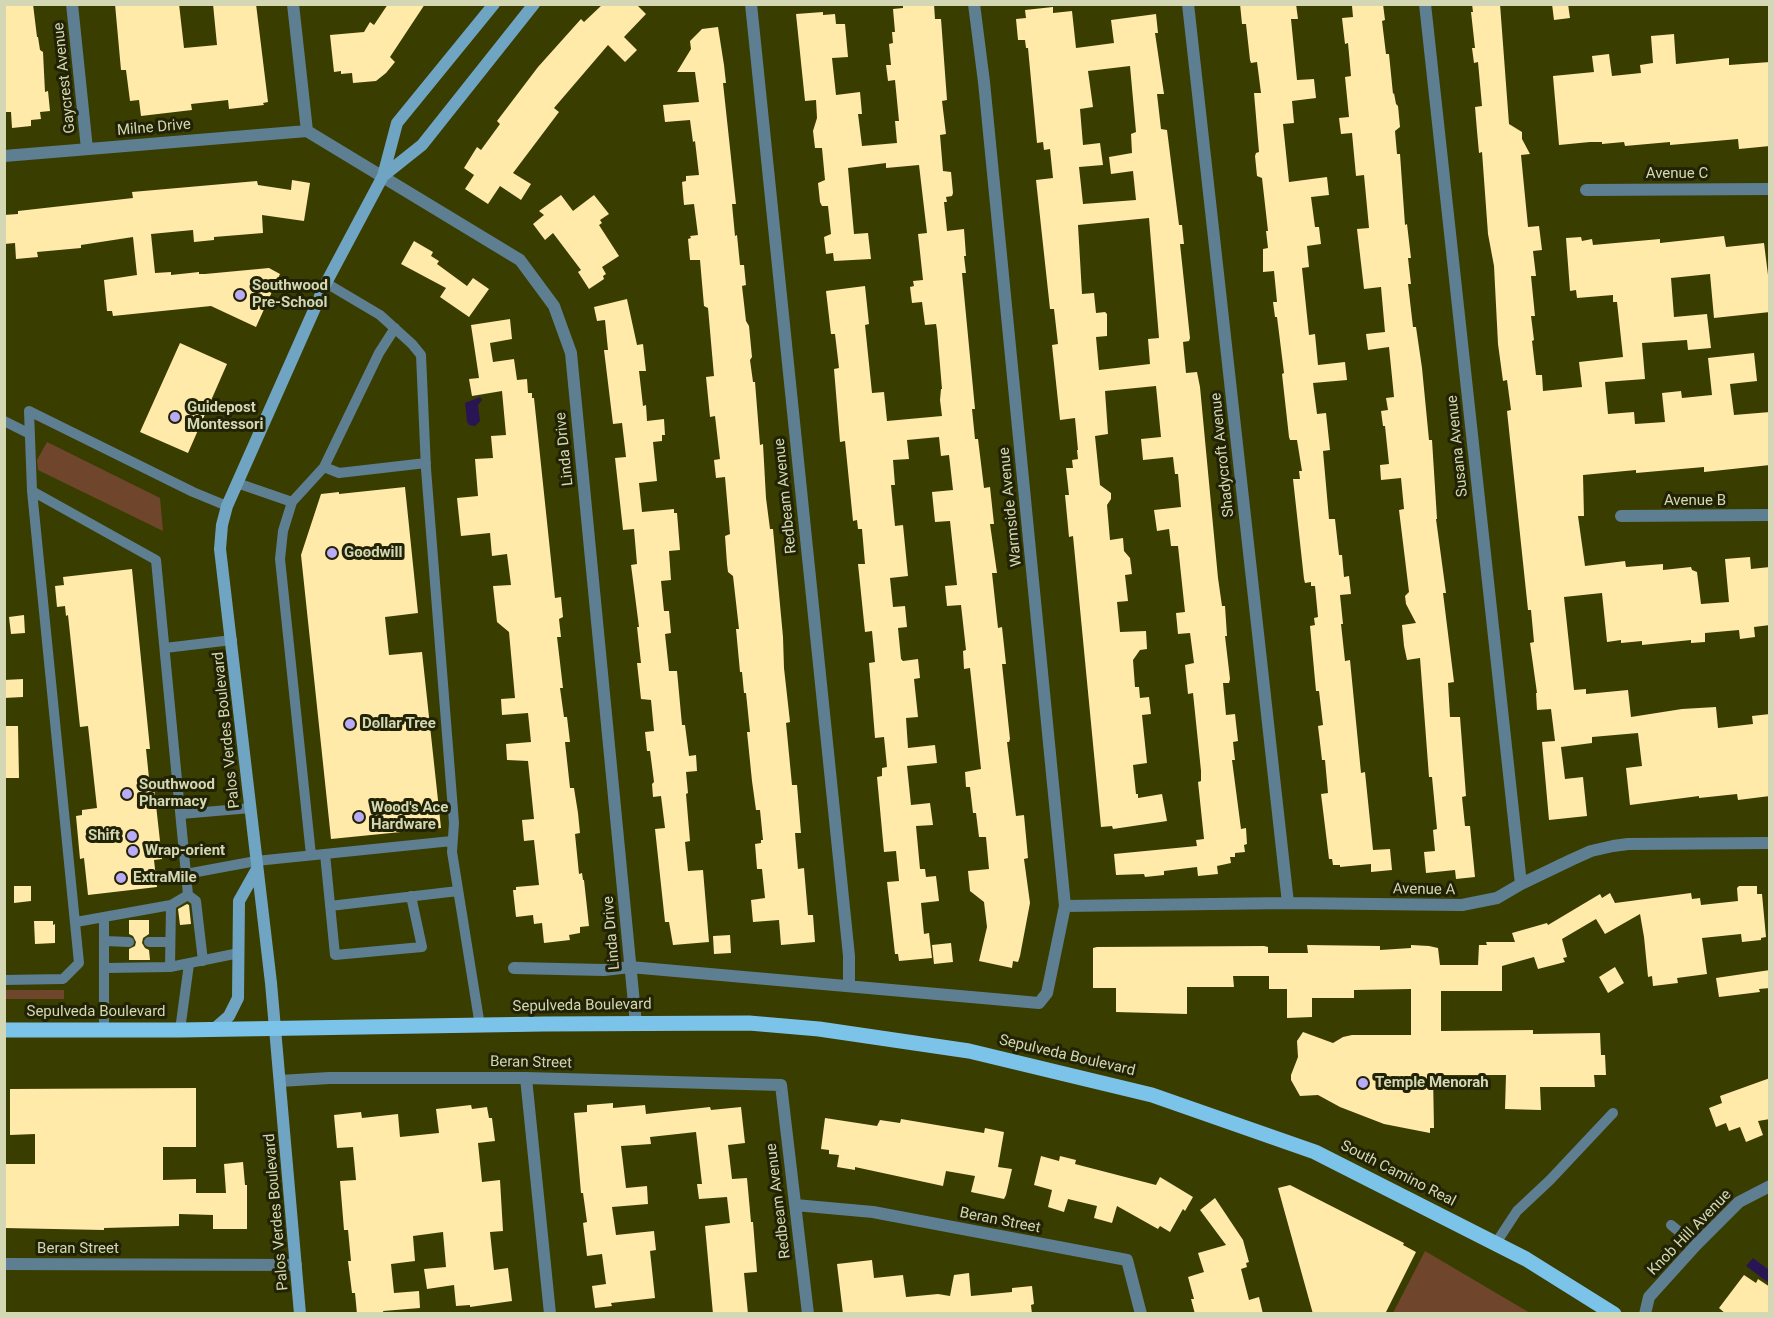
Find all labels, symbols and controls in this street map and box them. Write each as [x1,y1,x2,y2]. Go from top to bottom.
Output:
street label: Gaycrest Avenue [50,22,80,134]
street label: Milne Drive [116,116,192,140]
street label: Avenue C [1646,165,1708,183]
place label: Southwood Pre-School [252,277,328,312]
marker: Southwood Pre-School [233,288,247,302]
street label: Shadycroft Avenue [1208,392,1238,518]
street label: Susana Avenue [1444,394,1472,498]
place label: Guidepost Montessori [187,399,264,434]
marker: Guidepost Montessori [168,410,182,424]
street label: Linda Drive [552,411,578,487]
street label: Redbeam Avenue [771,437,801,555]
street label: Warmside Avenue [996,446,1026,568]
street label: Avenue B [1664,492,1726,510]
place label: Goodwill [344,544,403,562]
marker: Goodwill [325,546,339,560]
street label: Palos Verdes Boulevard [210,651,244,809]
place label: Dollar Tree [362,715,436,733]
marker: Dollar Tree [343,717,357,731]
place label: Southwood Pharmacy [139,776,215,811]
marker: Southwood Pharmacy [120,787,134,801]
place label: Wood's Ace Hardware [371,799,448,834]
marker: Wood's Ace Hardware [352,810,366,824]
place label: Shift [88,827,120,845]
marker: Shift [125,829,139,843]
place label: Wrap-orient [145,842,225,860]
marker: Wrap-orient [126,844,140,858]
place label: ExtraMile [133,869,197,887]
marker: ExtraMile [114,871,128,885]
street label: Avenue A [1393,880,1455,900]
street label: Linda Drive [600,895,624,971]
street label: Sepulveda Boulevard [512,996,652,1016]
street label: Sepulveda Boulevard [26,1003,166,1021]
street label: Sepulveda Boulevard [997,1032,1137,1080]
street label: Beran Street [490,1053,572,1073]
place label: Temple Menorah [1375,1074,1489,1092]
marker: Temple Menorah [1356,1076,1370,1090]
street label: Palos Verdes Boulevard [261,1133,293,1291]
street label: South Camino Real [1337,1137,1459,1211]
street label: Redbeam Avenue [763,1142,795,1260]
street label: Knob Hill Avenue [1644,1186,1736,1280]
street label: Beran Street [958,1204,1042,1238]
street label: Beran Street [37,1240,119,1258]

